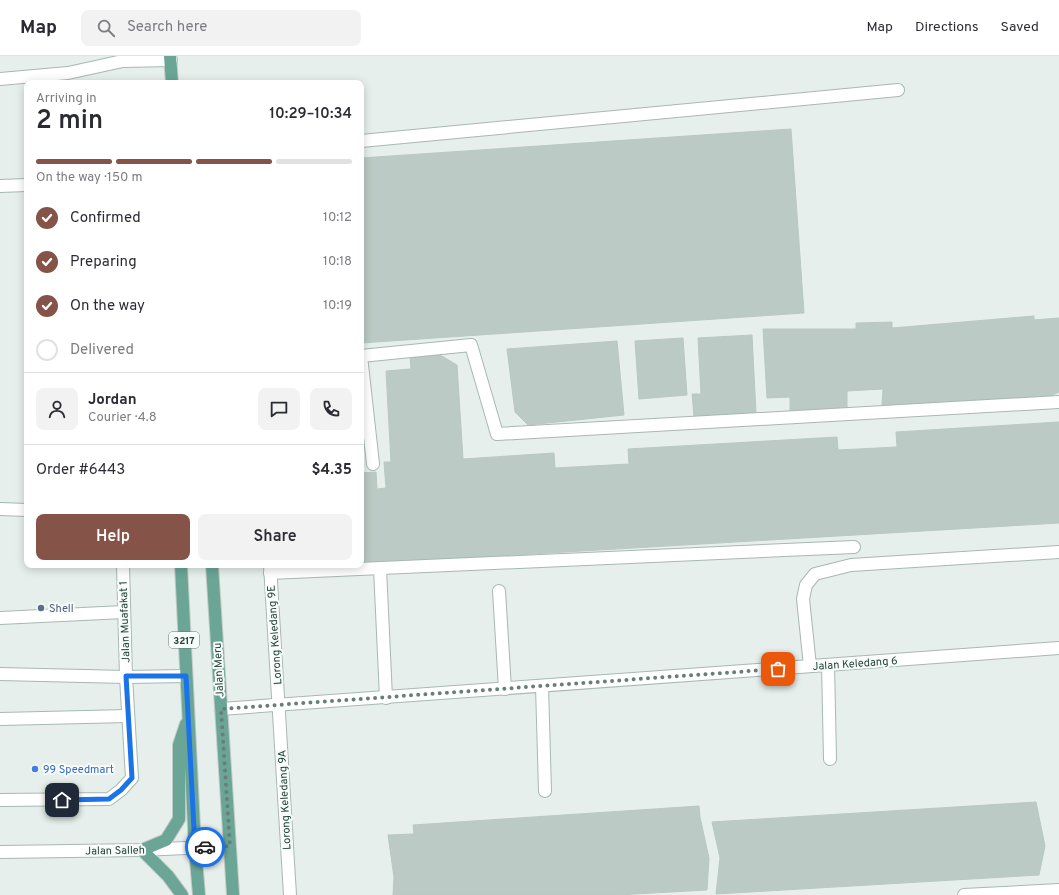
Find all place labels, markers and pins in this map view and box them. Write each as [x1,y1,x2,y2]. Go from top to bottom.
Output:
place label: Shell [49,602,74,616]
marker: Shell [36,603,46,613]
pin [761,652,795,686]
place label: 99 Speedmart [43,763,114,777]
marker: 99 Speedmart [30,764,40,774]
pin [45,783,79,817]

